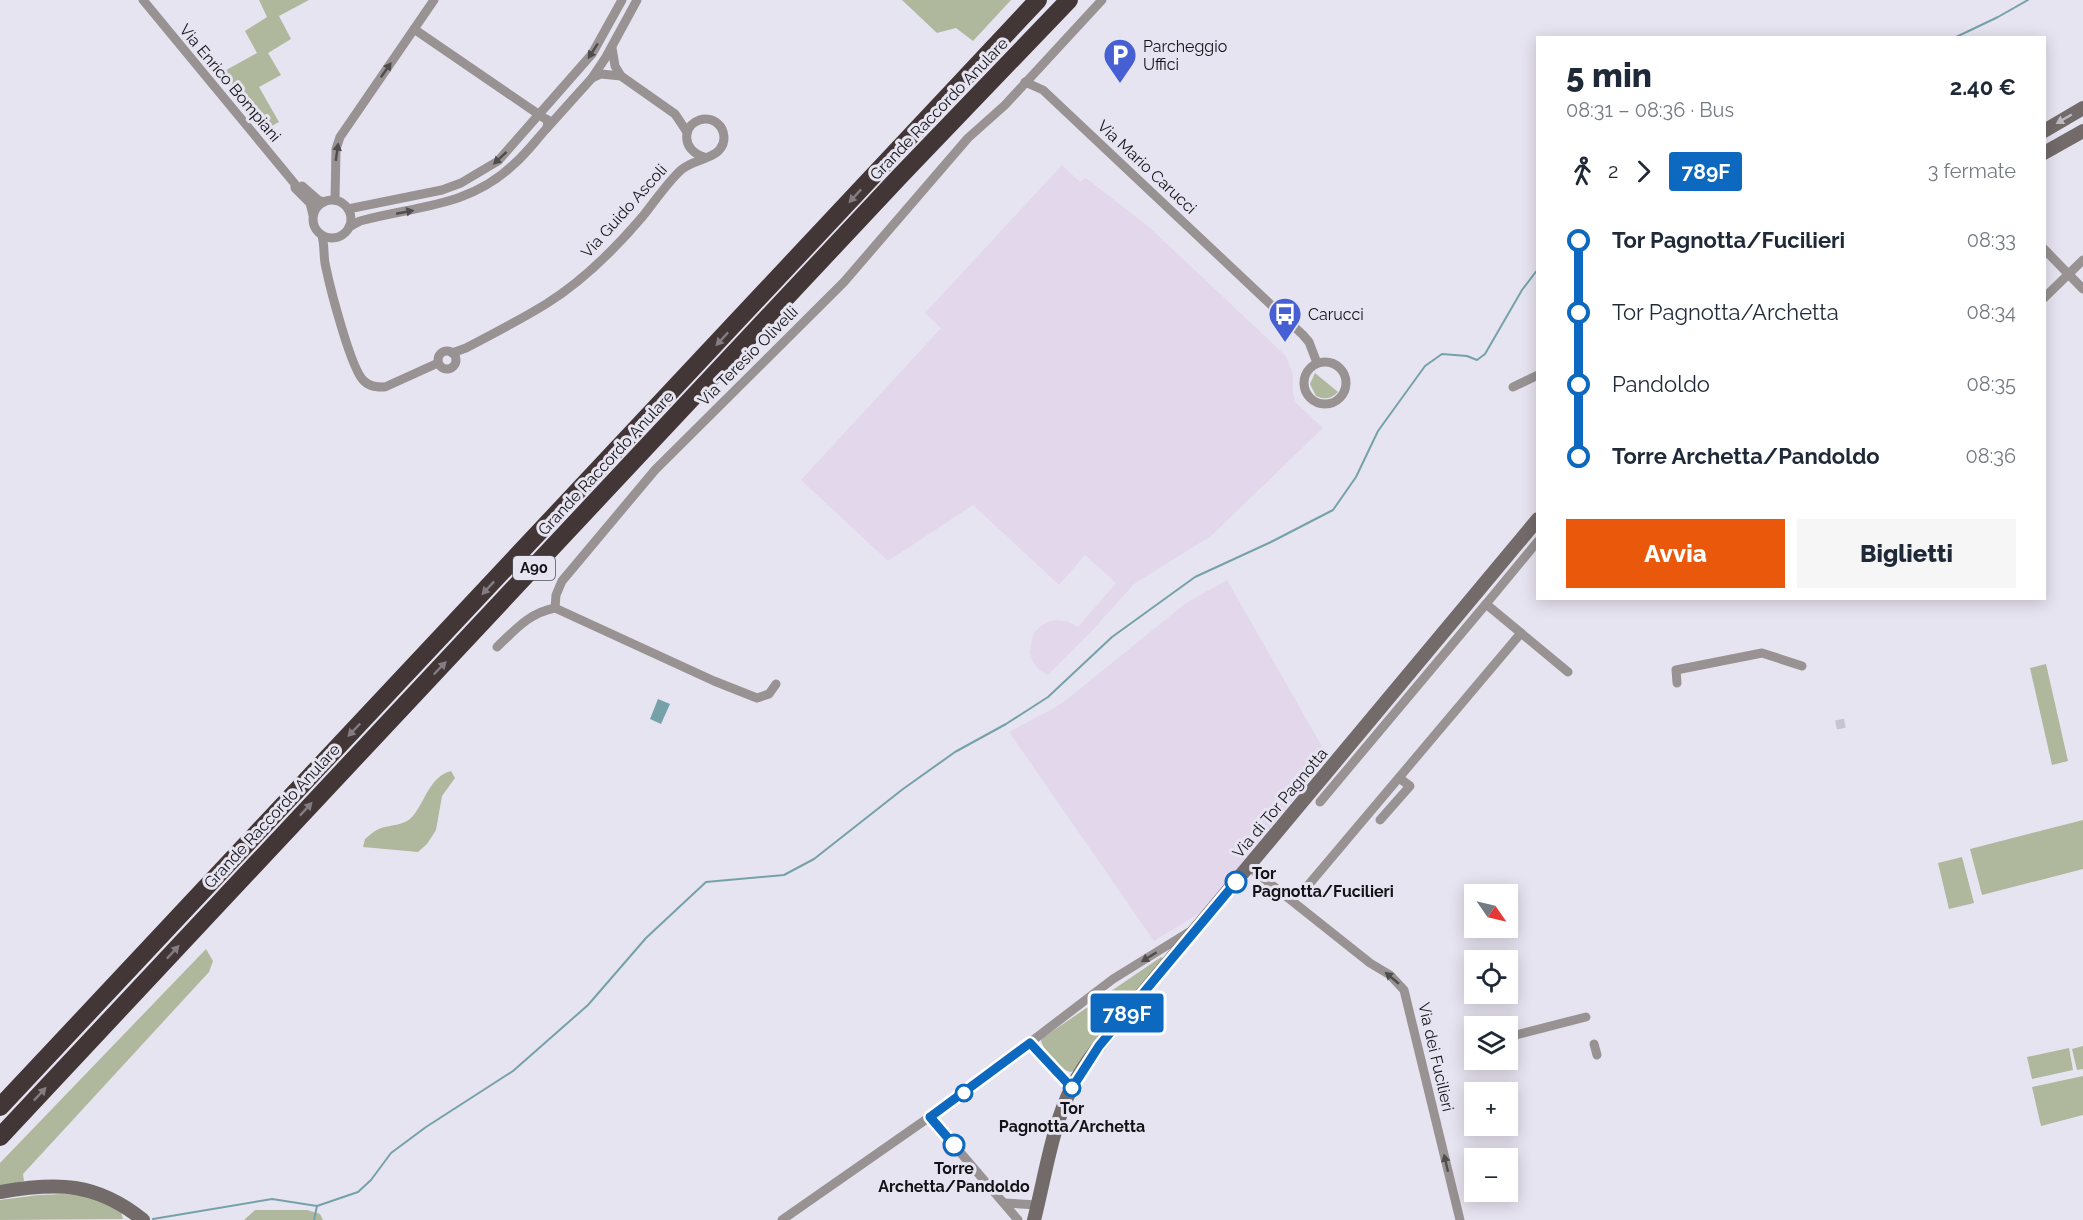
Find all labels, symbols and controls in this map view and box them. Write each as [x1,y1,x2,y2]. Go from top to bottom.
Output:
street label: Via Enrico Bompiani [175,20,285,146]
street label: Grande Raccordo Anulare [866,34,1012,184]
parking icon: Parcheggio Uffici [1102,37,1138,84]
place label: Parcheggio Uffici [1143,37,1227,74]
one-way arrow [588,43,599,59]
text: 5 min [1566,56,1652,95]
one-way arrow [380,62,392,78]
text: 2.40 € [1950,74,2016,100]
text: 08:31 – 08:36 · Bus [1566,98,1734,122]
one-way arrow [2056,114,2072,125]
street label: Via Mario Carucci [1094,116,1200,218]
one-way arrow [332,142,341,161]
one-way arrow [492,151,507,165]
icon: walk [1566,155,1599,188]
icon: forward [1627,155,1660,188]
text: 2 [1608,159,1618,183]
text: 789F [1681,159,1730,184]
text: 3 fermate [1928,159,2016,183]
street label: Via Guido Ascoli [577,160,671,262]
one-way arrow [849,188,862,203]
one-way arrow [396,206,415,216]
text: Tor Pagnotta/Fucilieri [1612,227,1845,253]
text: 08:33 [1967,228,2016,252]
bus stop icon: Carucci [1267,296,1303,343]
text: Tor Pagnotta/Archetta [1612,299,1839,325]
text: 08:34 [1967,300,2016,324]
street label: Via Teresio Olivelli [694,302,802,410]
place label: Carucci [1308,305,1364,324]
one-way arrow [715,331,729,346]
text: Pandoldo [1612,371,1710,397]
text: 08:35 [1967,372,2016,396]
street label: Grande Raccordo Anulare [534,387,678,539]
text: Torre Archetta/Pandoldo [1612,443,1880,469]
text: 08:36 [1965,444,2016,468]
button: Avvia [1566,519,1785,588]
button: Biglietti [1797,519,2016,588]
road number: A90 [513,556,555,580]
one-way arrow [481,581,495,596]
one-way arrow [433,660,447,675]
one-way arrow [347,722,361,736]
street label: Grande Raccordo Anulare [200,740,344,892]
street label: Via di Tor Pagnotta [1228,744,1332,862]
one-way arrow [299,802,313,817]
place label: Tor Pagnotta/Fucilieri [1252,864,1394,901]
marker: Tor Pagnotta/Fucilieri [1225,871,1247,893]
north arrow [1464,884,1518,938]
map controls [1464,884,1518,1202]
one-way arrow [165,945,179,959]
button: locate [1464,950,1518,1004]
one-way arrow [1141,951,1157,962]
one-way arrow [1385,972,1400,985]
line badge: 789F [1085,994,1169,1032]
text: 789F [1103,1001,1151,1026]
street label: Via dei Fucilieri [1414,1001,1458,1113]
button: layers [1464,1016,1518,1070]
marker: Tor Pagnotta/Archetta [1063,1079,1081,1097]
button: + [1464,1082,1518,1136]
unlabelled marker [955,1084,973,1102]
one-way arrow [33,1087,47,1102]
place label: Tor Pagnotta/Archetta [999,1099,1145,1136]
marker: Torre Archetta/Pandoldo [943,1134,965,1156]
button: − [1464,1148,1518,1202]
one-way arrow [1441,1154,1451,1172]
place label: Torre Archetta/Pandoldo [878,1159,1030,1196]

